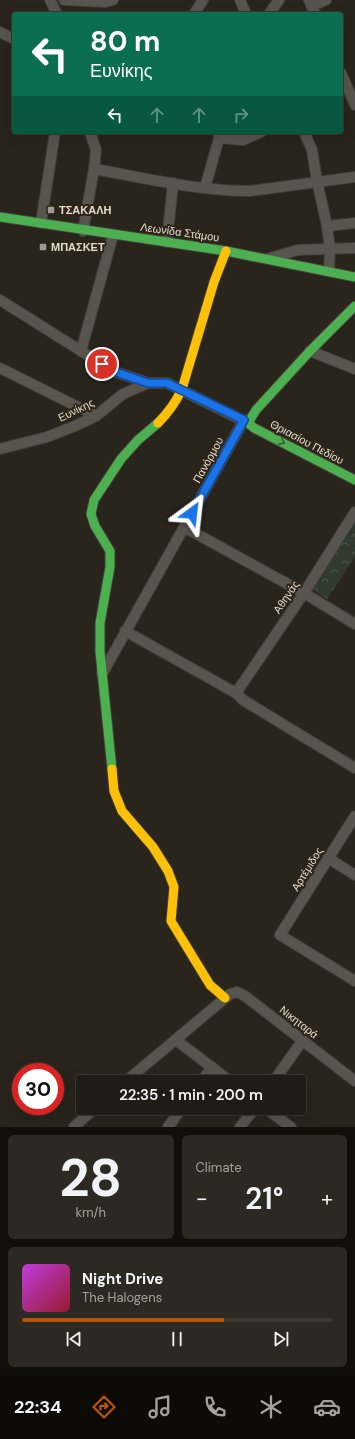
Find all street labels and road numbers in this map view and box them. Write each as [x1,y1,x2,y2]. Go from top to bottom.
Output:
street label: Λεωνίδα Στάμου [140,220,220,244]
street label: Ευνίκης [56,395,96,425]
street label: Θριασίου Πεδίου [268,417,346,467]
street label: Πανόρμου [190,434,226,486]
street label: Αθηνάς [270,578,302,616]
street label: Αρτέμιδος [288,845,326,893]
street label: Νικηταρά [277,1003,322,1042]

